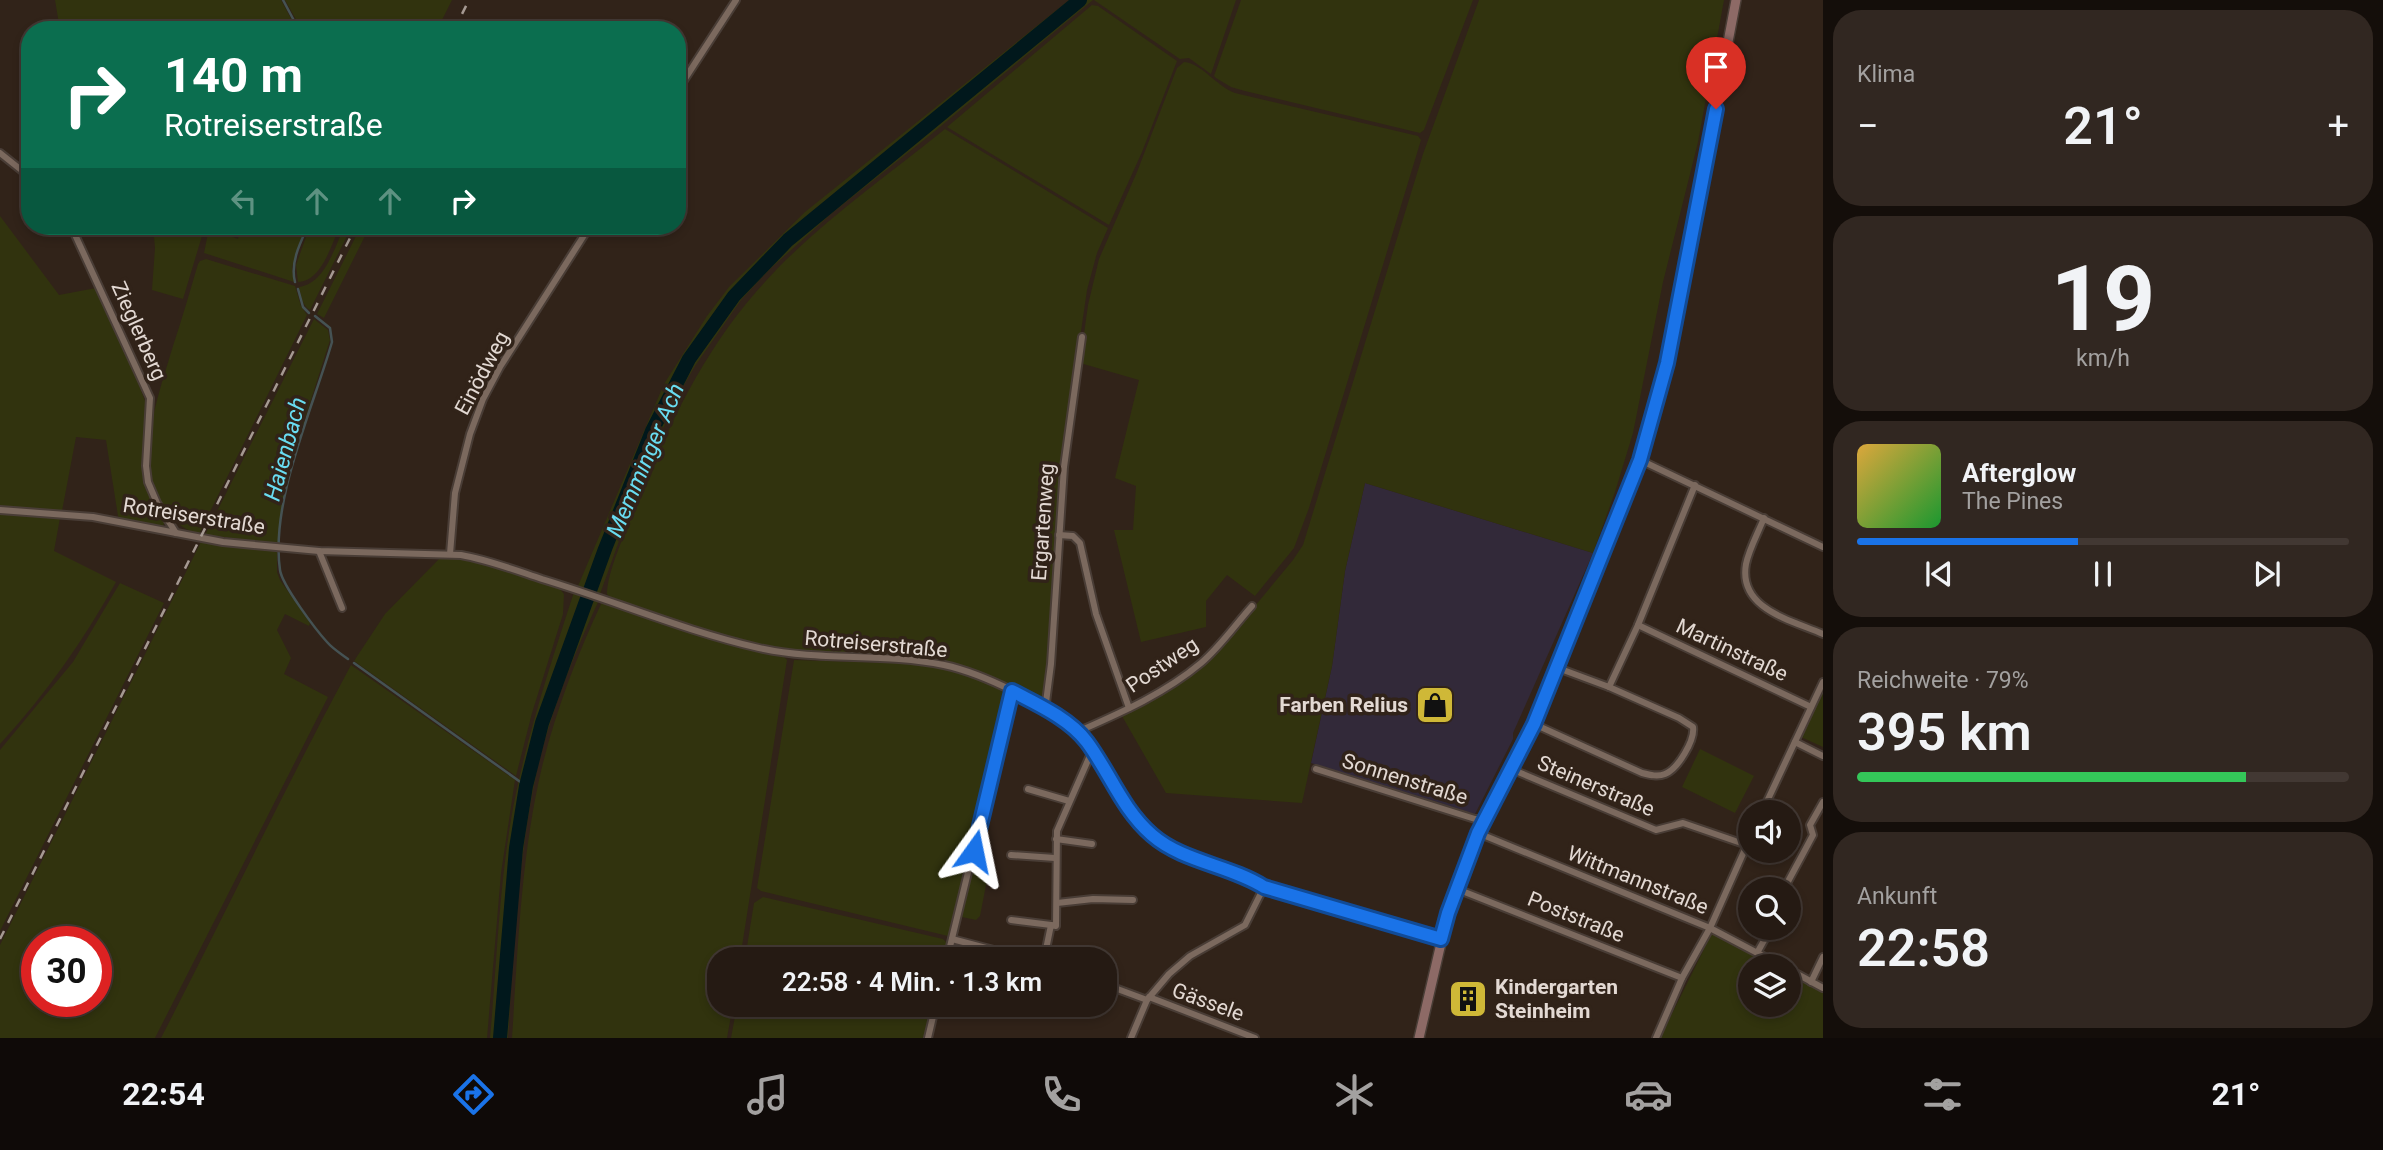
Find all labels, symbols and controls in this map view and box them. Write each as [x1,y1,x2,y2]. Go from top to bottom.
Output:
pin [1686,37,1746,109]
text: 140 m [164,47,303,104]
icon: arrive [1697,48,1735,86]
icon: right [49,49,140,140]
text: Klima [1857,61,1915,88]
text: 21° [2063,96,2143,157]
text: − [1857,104,1879,148]
text: + [2327,104,2349,148]
text: Rotreiserstraße [164,106,383,144]
icon: left [225,182,263,220]
icon: ahead [298,182,336,220]
icon: ahead [371,182,409,220]
icon: right [444,182,482,220]
text: 19 [2051,246,2155,352]
street label: Zieglerberg [107,278,171,384]
street label: Einödweg [450,327,514,419]
text: km/h [2076,345,2130,372]
water label: Memminger Ach [601,379,690,541]
water label: Haienbach [259,394,312,504]
text: Afterglow [1962,458,2076,488]
street label: Ergartenweg [1027,462,1059,582]
text: The Pines [1962,488,2063,515]
street label: Rotreiserstraße [121,493,267,539]
icon: previous [1920,555,1958,593]
icon: pause [2084,555,2122,593]
icon: next [2248,555,2286,593]
street label: Martinstraße [1672,614,1792,686]
street label: Rotreiserstraße [803,626,949,662]
street label: Postweg [1121,632,1203,698]
text: Reichweite · 79% [1857,667,2029,694]
shop icon: Farben Relius [1414,684,1456,726]
place label: Farben Relius [1279,693,1408,717]
text: 395 km [1857,702,2032,763]
street label: Sonnenstraße [1339,749,1471,809]
street label: Steinerstraße [1534,751,1658,821]
map controls [1738,800,1801,1017]
button: sound [1738,800,1801,863]
position arrow [937,814,1011,888]
street label: Wittmannstraße [1564,841,1712,919]
button: search [1738,877,1801,940]
text: Ankunft [1857,883,1937,910]
street label: Poststraße [1524,887,1628,947]
text: 22:58 [1857,918,1990,979]
speed limit sign: 30 [21,926,112,1017]
button: layers [1738,954,1801,1017]
text: 22:58 · 4 Min. · 1.3 km [782,967,1042,997]
place label: Kindergarten Steinheim [1495,975,1618,1023]
street label: Gässele [1169,978,1247,1026]
building icon: Kindergarten Steinheim [1447,978,1489,1020]
icon: directions [449,1070,498,1119]
icon: music [743,1070,792,1119]
icon: phone [1037,1070,1086,1119]
icon: climate [1330,1070,1379,1119]
icon: car [1624,1070,1673,1119]
icon: filters [1918,1070,1967,1119]
text: 22:54 [122,1075,205,1113]
text: 21° [2211,1075,2261,1113]

